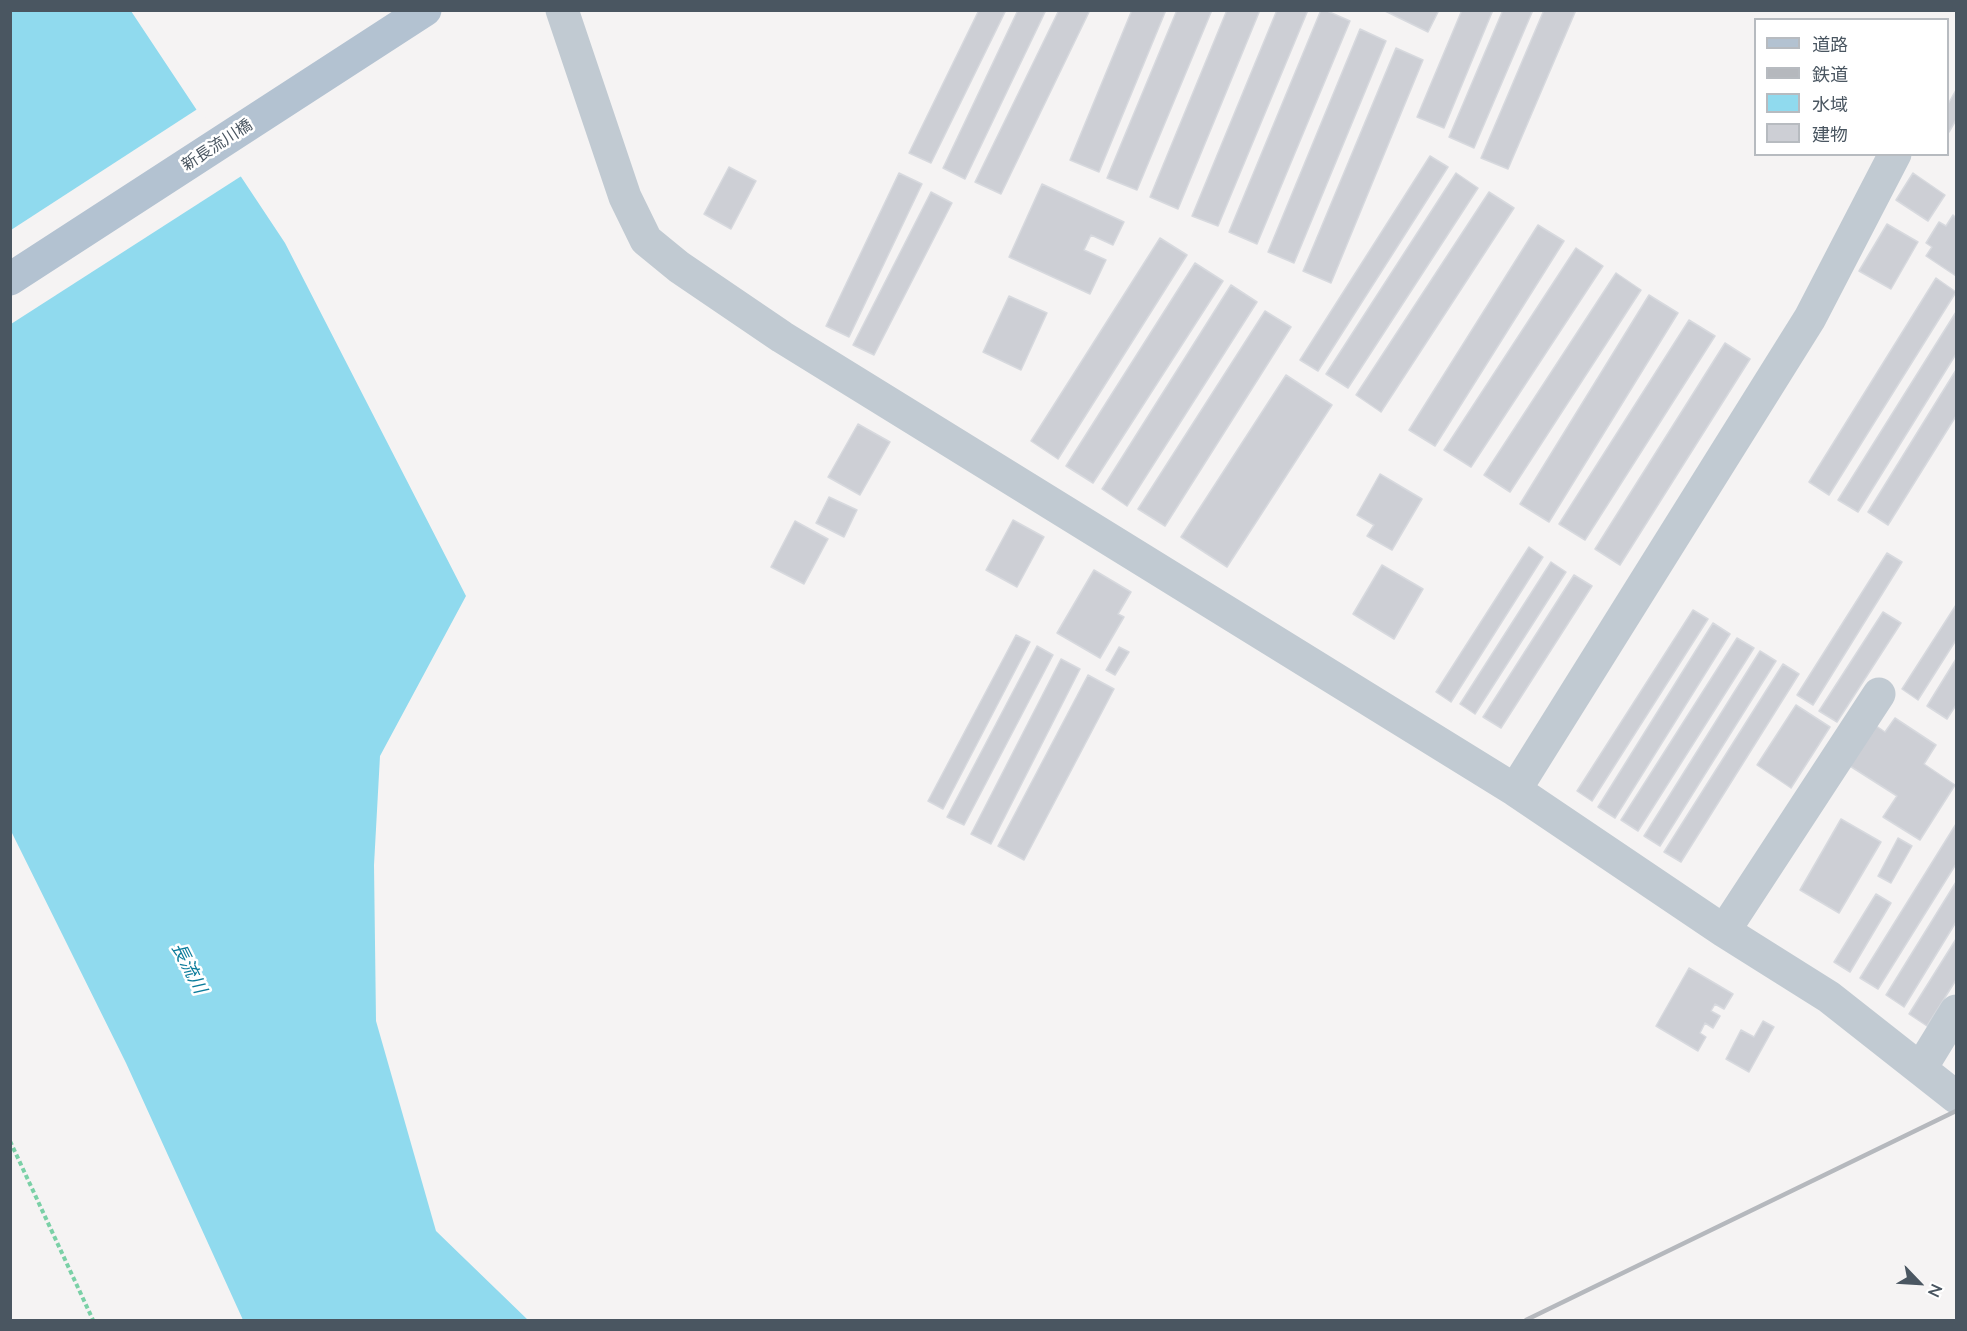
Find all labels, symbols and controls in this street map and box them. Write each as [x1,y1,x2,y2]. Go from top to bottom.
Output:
legend [1754,18,1949,156]
text: 道路 [1812,33,1848,55]
text: 鉄道 [1812,63,1848,85]
text: 水域 [1812,93,1848,115]
street label: 新長流川橋 [178,115,256,175]
text: 建物 [1812,123,1848,145]
water label: 長流川 [167,939,211,997]
north arrow [1889,1253,1949,1313]
text: N [1925,1281,1947,1300]

